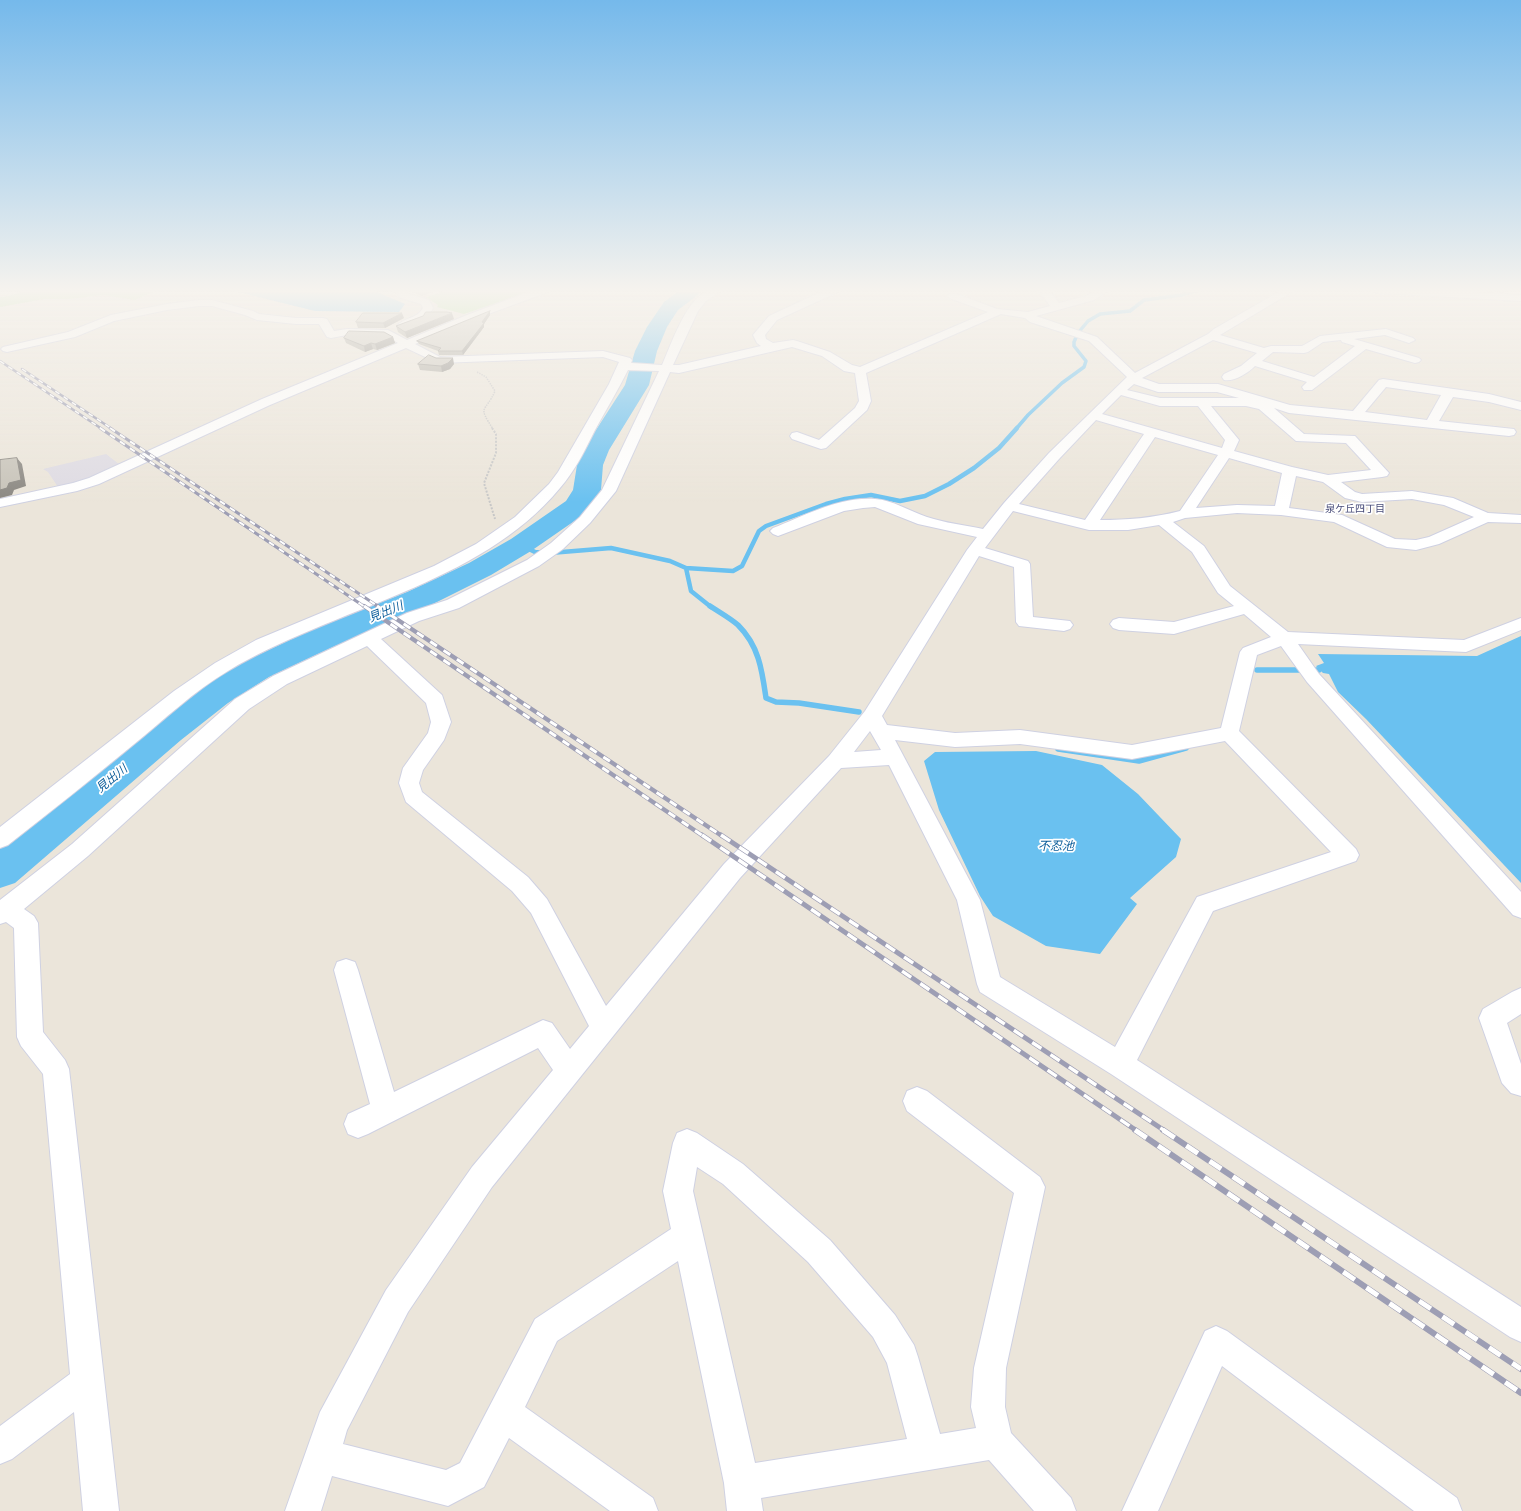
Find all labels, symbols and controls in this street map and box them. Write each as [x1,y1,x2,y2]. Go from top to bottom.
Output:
district label: 泉ケ丘四丁目 [1325,503,1385,515]
water label: 見出川 [367,599,405,625]
water label: 見出川 [93,762,131,796]
water label: 不忍池 [1038,840,1074,854]

